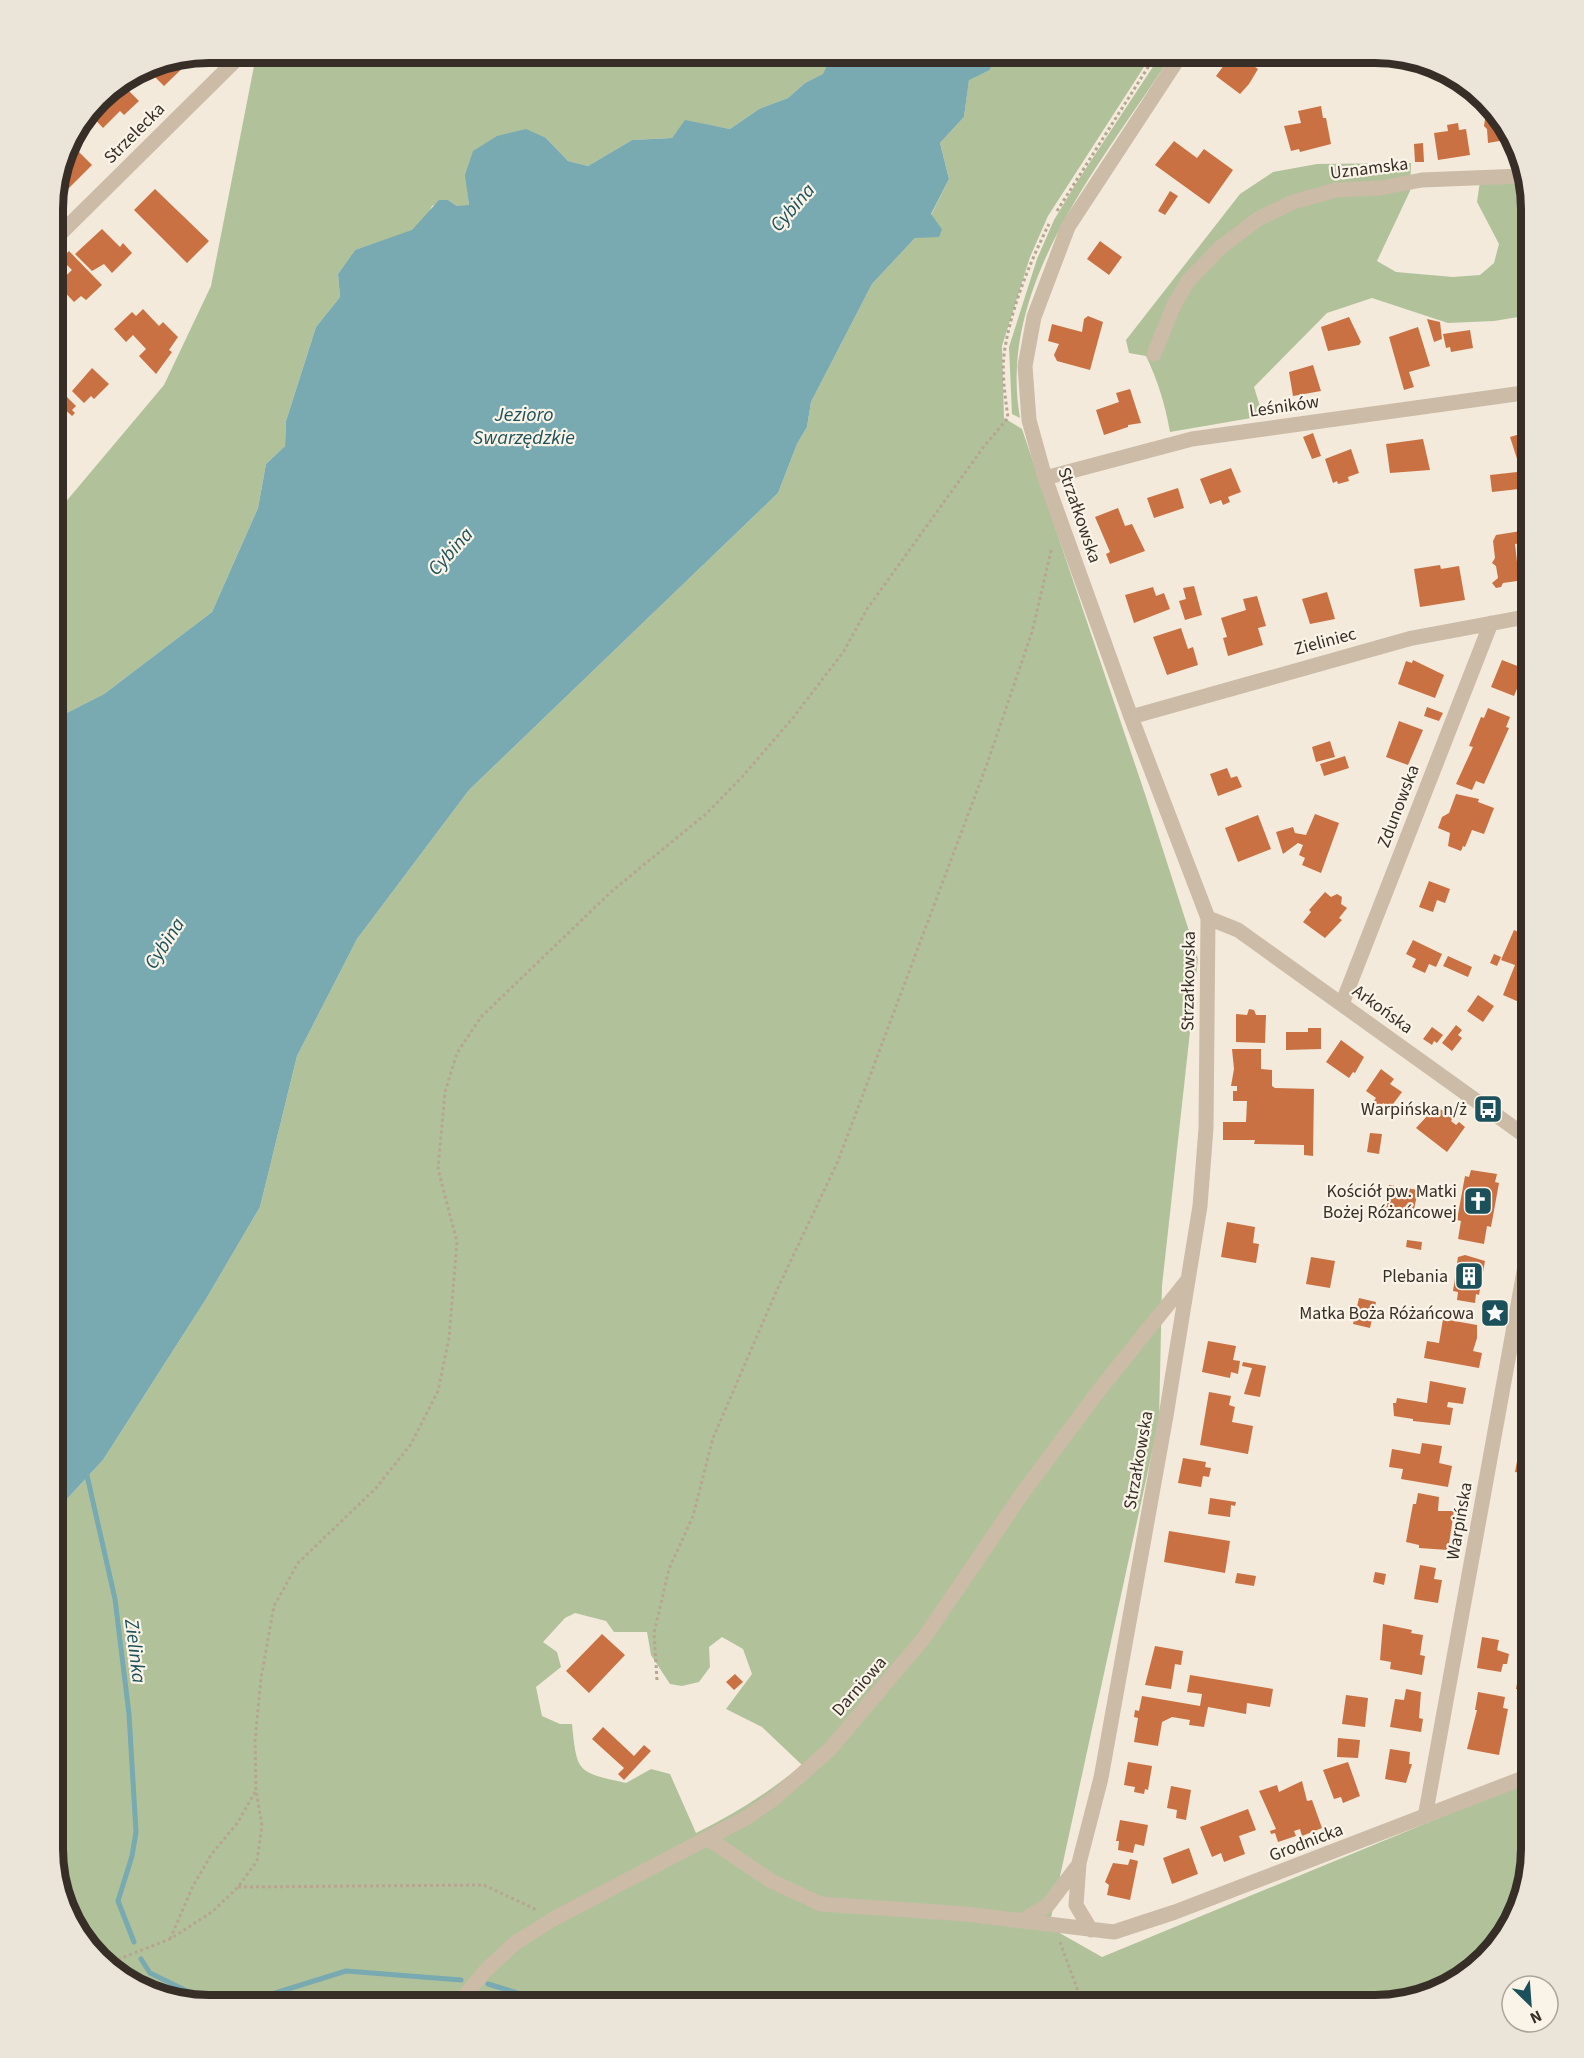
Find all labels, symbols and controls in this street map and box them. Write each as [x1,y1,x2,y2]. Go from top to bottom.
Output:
street label: Strzelecka [98,97,171,170]
street label: Uznamska [1329,151,1410,186]
water label: Cybina [764,177,822,238]
street label: Leśników [1247,389,1321,424]
water label: Jezioro Swarzędzkie [473,401,575,452]
street label: Strzałkowska [1051,464,1108,566]
water label: Cybina [422,521,480,582]
street label: Zieliniec [1291,621,1359,662]
street label: Zdunowska [1371,761,1426,851]
water label: Cybina [138,912,192,975]
street label: Strzałkowska [1175,931,1202,1031]
street label: Arkońska [1347,979,1418,1040]
bus stop icon: Warpińska n/ż [1472,1093,1504,1125]
place label: Warpińska n/ż [1361,1097,1467,1122]
place label: Kościół pw. Matki Bożej Różańcowej [1323,1179,1457,1225]
church icon: Kościół pw. Matki Bożej Różańcowej [1462,1185,1494,1217]
building icon: Plebania [1453,1260,1485,1292]
place label: Plebania [1382,1264,1448,1289]
place icon: Matka Boża Różańcowa [1479,1297,1511,1329]
place label: Matka Boża Różańcowa [1299,1301,1474,1326]
street label: Strzałkowska [1118,1409,1159,1511]
street label: Warpińska [1440,1480,1479,1562]
water label: Zielinka [117,1616,153,1685]
street label: Darniowa [826,1651,892,1722]
street label: Grodnicka [1266,1817,1347,1868]
north arrow [1500,1974,1560,2034]
text: N [1526,2004,1545,2029]

